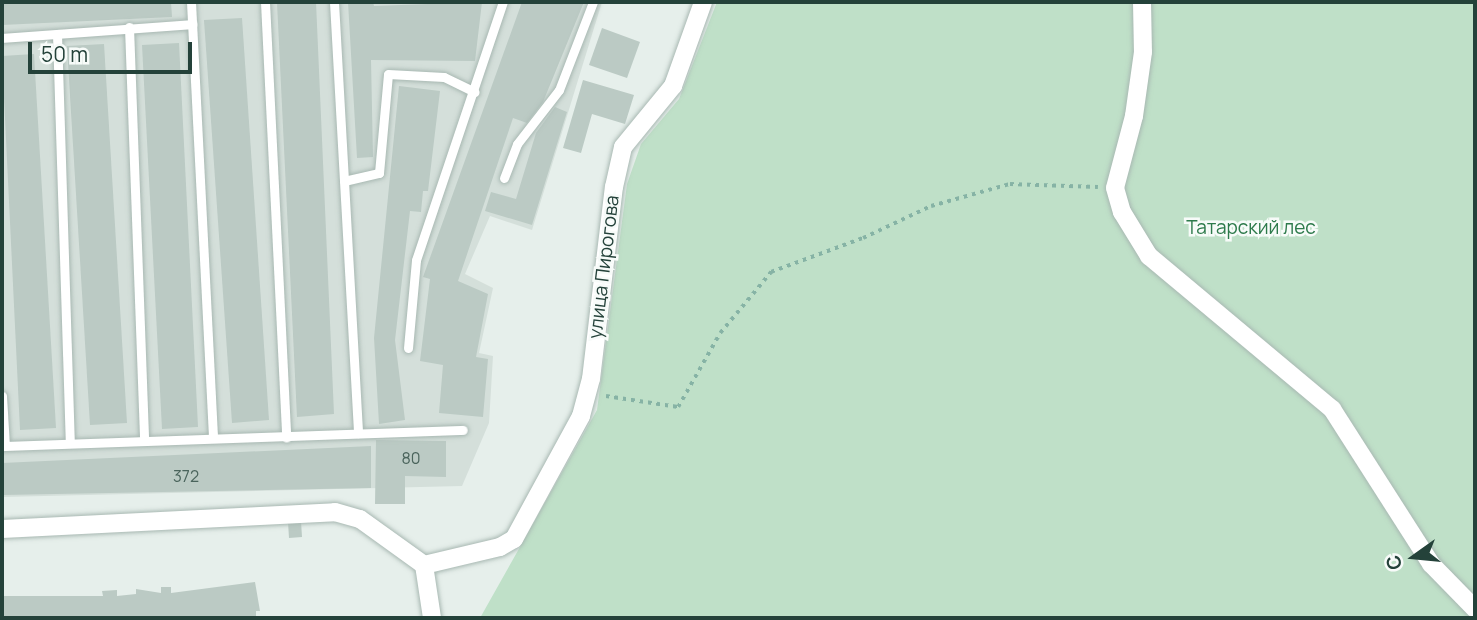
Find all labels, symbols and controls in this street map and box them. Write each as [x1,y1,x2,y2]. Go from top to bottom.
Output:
scale bar [32,28,196,72]
text: 50 m [41,40,88,68]
street label: улица Пирогова [584,194,624,340]
park label: Татарский лес [1186,217,1316,239]
house number: 80 [401,448,421,468]
house number: 372 [173,466,199,486]
north arrow [1379,522,1449,592]
text: С [1379,552,1408,573]

